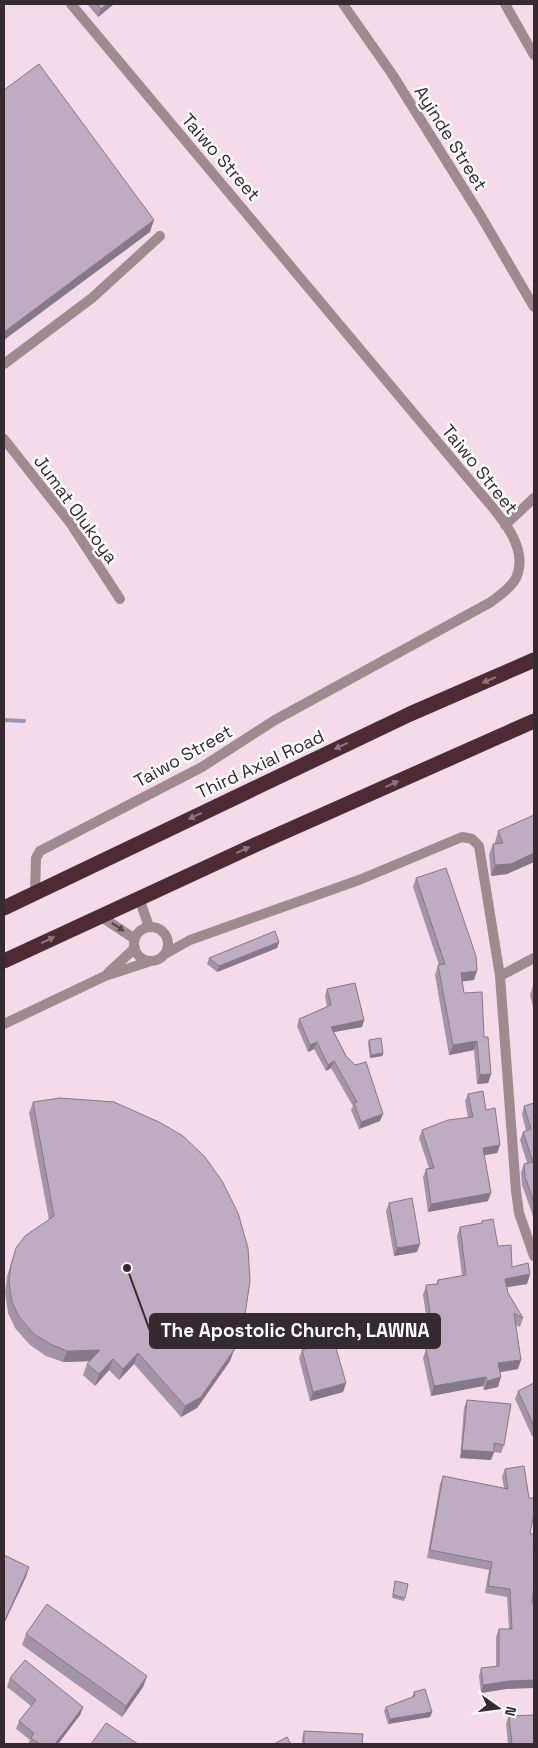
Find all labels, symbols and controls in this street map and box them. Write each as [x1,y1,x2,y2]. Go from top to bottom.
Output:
street label: Ayinde Street [410,81,492,195]
street label: Taiwo Street [177,108,265,206]
street label: Taiwo Street [437,419,523,519]
street label: Jumat Olukoya [29,450,123,568]
one-way arrow [482,676,496,684]
street label: Taiwo Street [130,720,236,792]
street label: Third Axial Road [192,724,328,804]
one-way arrow [334,743,348,751]
one-way arrow [385,779,399,787]
one-way arrow [187,812,202,820]
one-way arrow [236,846,250,854]
one-way arrow [111,922,124,932]
one-way arrow [41,936,55,944]
callout: The Apostolic Church, LAWNA [150,1314,440,1348]
text: The Apostolic Church, LAWNA [160,1318,430,1343]
north arrow [473,1683,523,1733]
text: N [501,1704,520,1718]

